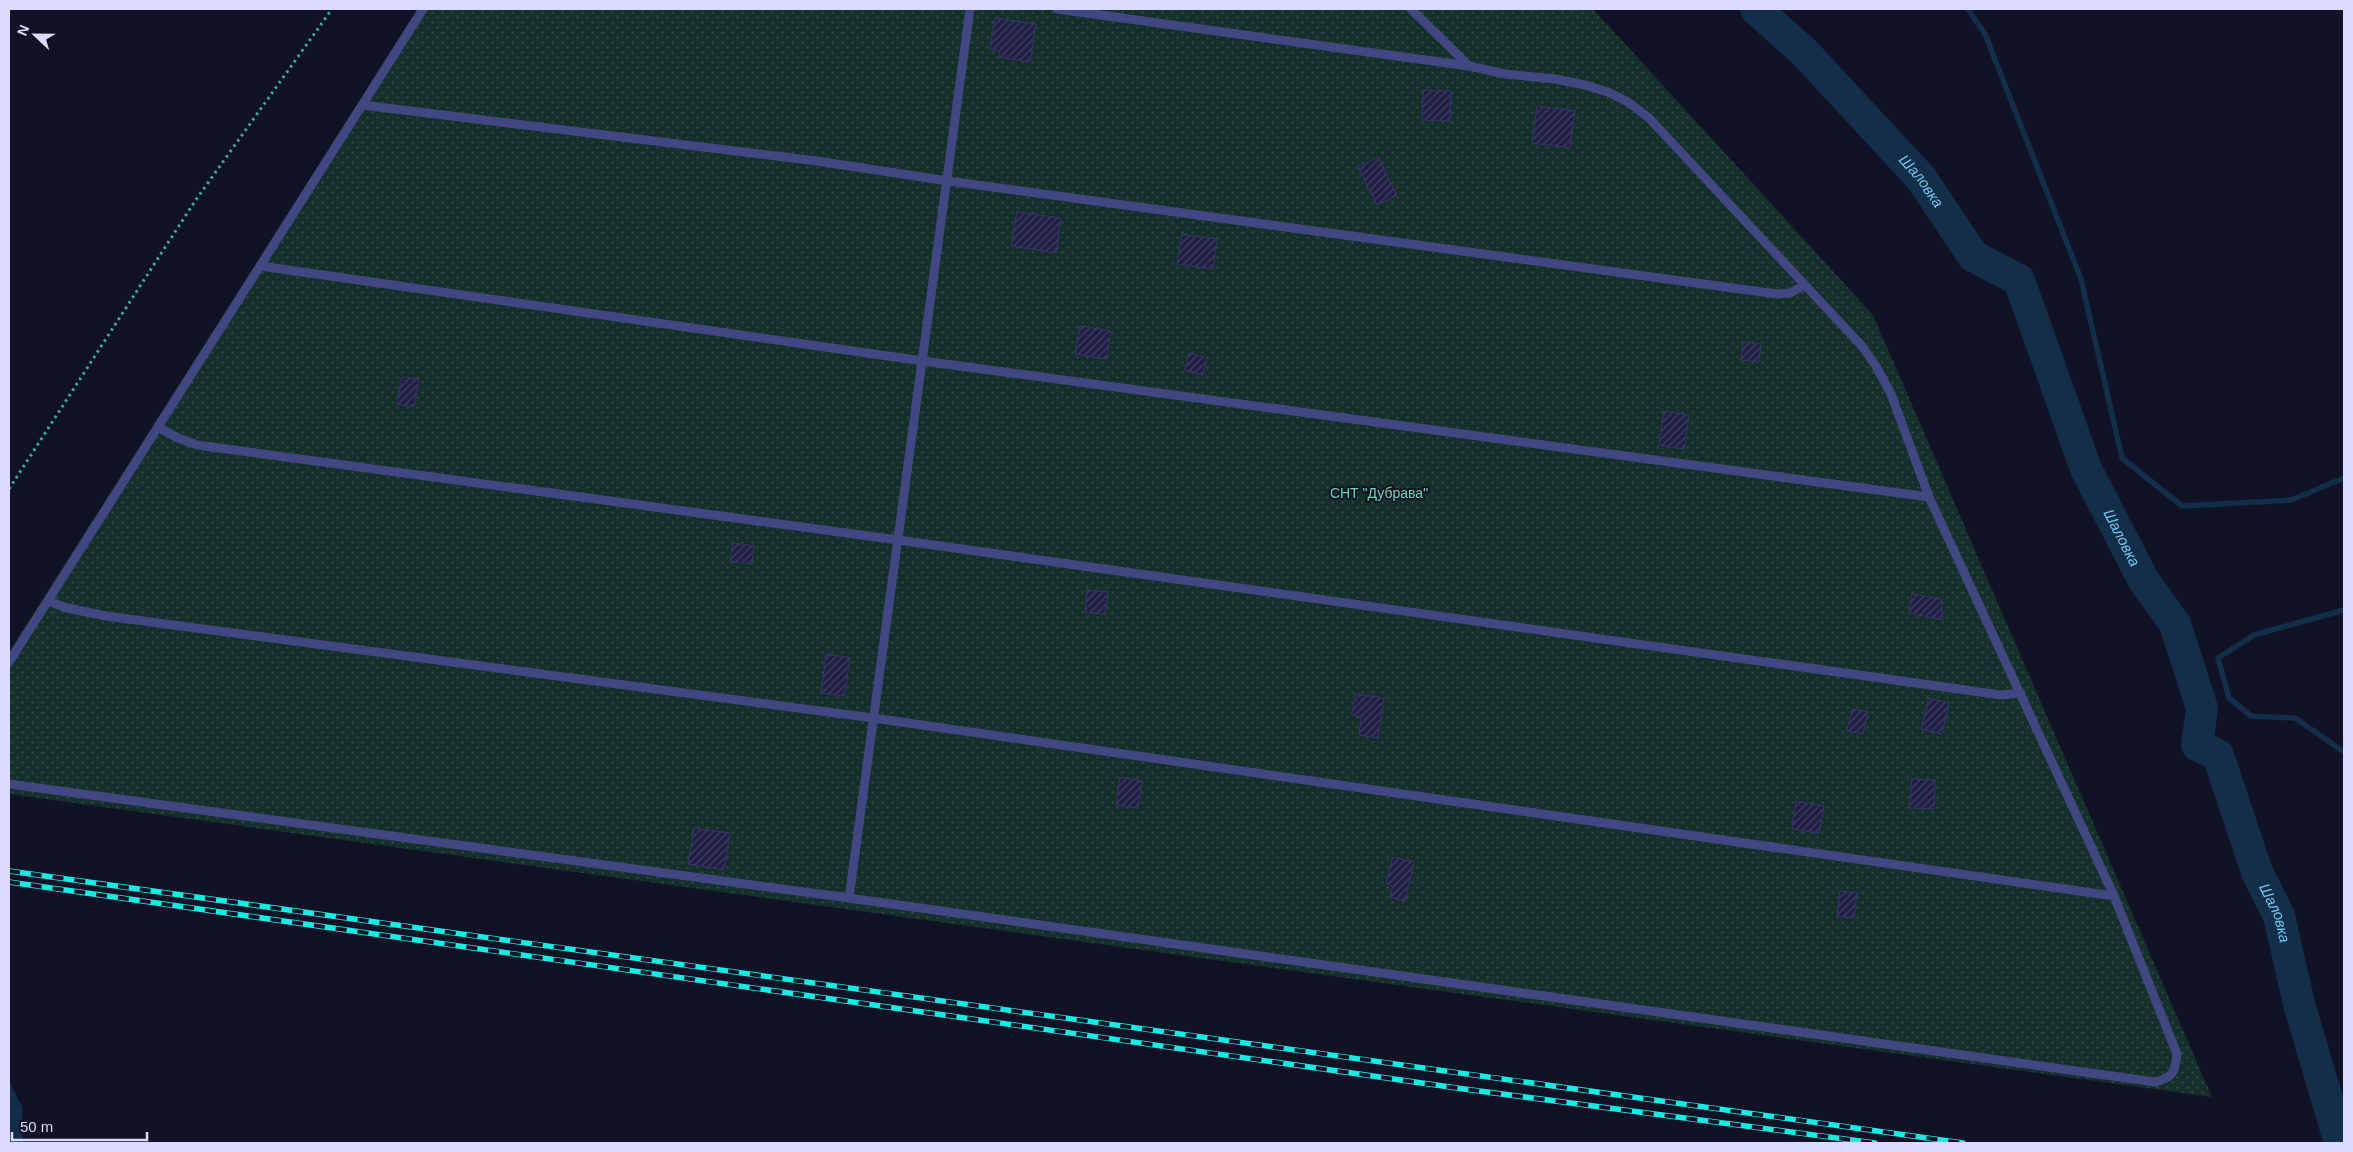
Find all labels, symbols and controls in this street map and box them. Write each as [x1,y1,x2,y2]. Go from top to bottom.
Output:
north arrow [10,10,60,60]
text: N [14,22,32,38]
water label: Шаловка [1896,151,1947,210]
park label: СНТ "Дубрава" [1330,485,1428,501]
water label: Шаловка [2100,506,2144,569]
water label: Шаловка [2256,881,2294,944]
scale bar [12,1110,148,1142]
text: 50 m [20,1118,53,1135]

